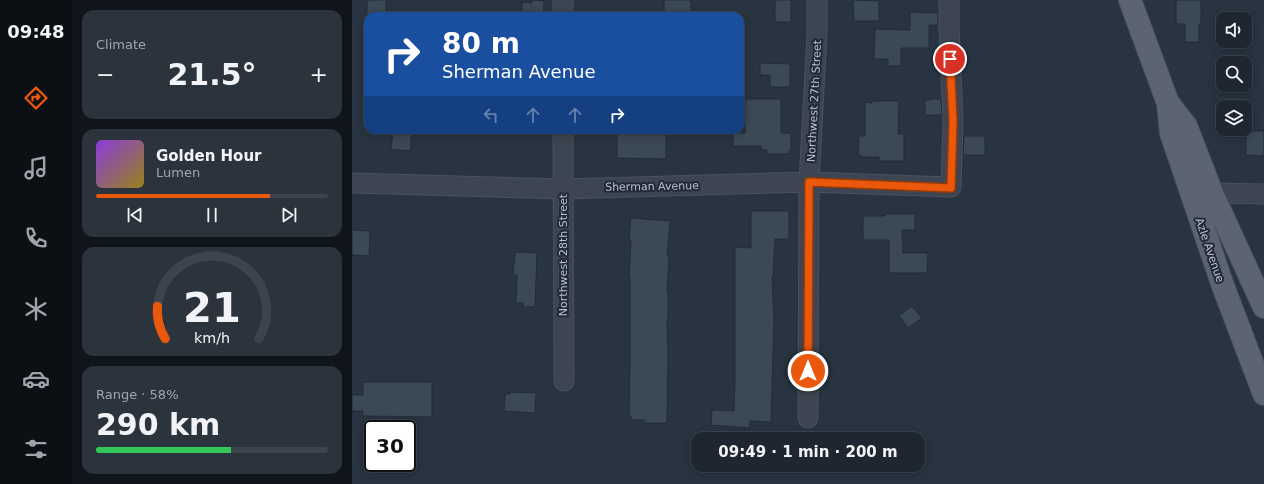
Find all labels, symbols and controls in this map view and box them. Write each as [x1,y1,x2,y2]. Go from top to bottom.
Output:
map controls [1216,12,1252,136]
button: sound [1216,12,1252,48]
text: 09:48 [7,21,65,42]
text: 80 m [442,27,520,60]
icon: right [376,28,428,80]
text: Climate [96,37,146,52]
street label: Northwest 27th Street [805,39,824,162]
pin [933,42,967,76]
icon: arrive [939,48,961,70]
button: search [1216,56,1252,92]
text: 21.5° [167,57,257,92]
text: Sherman Avenue [442,61,596,82]
text: − [96,62,114,87]
text: + [310,62,328,87]
icon: directions [22,84,50,112]
button: layers [1216,100,1252,136]
icon: left [480,104,502,126]
icon: ahead [522,104,544,126]
icon: ahead [564,104,586,126]
icon: right [606,104,628,126]
text: Golden Hour [156,147,262,165]
icon: music [22,154,50,182]
text: Lumen [156,165,200,180]
street label: Sherman Avenue [605,179,699,194]
street label: Northwest 28th Street [557,193,570,316]
icon: previous [124,204,146,226]
icon: pause [201,204,223,226]
icon: next [278,204,300,226]
street label: Azle Avenue [1192,216,1227,284]
icon: phone [22,224,50,252]
text: 21 [183,283,241,332]
icon: climate [22,295,50,323]
text: km/h [194,330,230,346]
position arrow [787,350,829,392]
icon: car [22,365,50,393]
text: Range · 58% [96,387,179,402]
text: 290 km [96,407,220,442]
speed limit sign: 30 [364,420,416,472]
icon: filters [22,435,50,463]
text: 09:49 · 1 min · 200 m [718,443,898,461]

